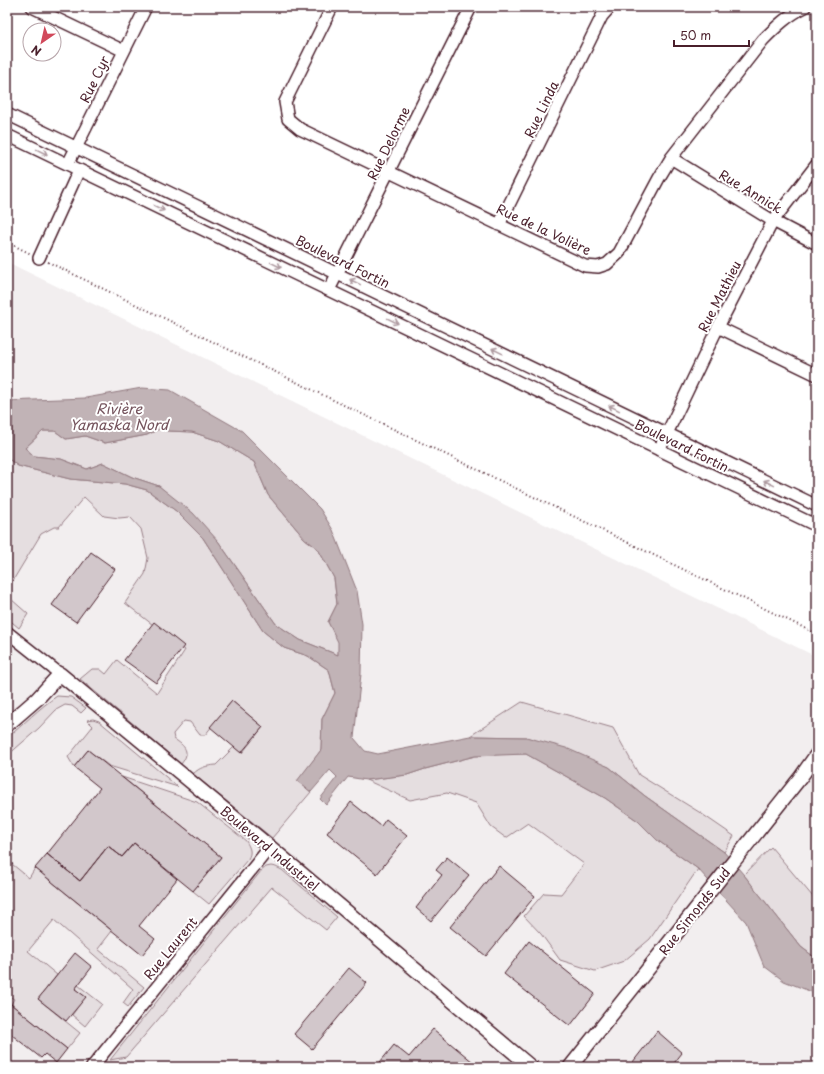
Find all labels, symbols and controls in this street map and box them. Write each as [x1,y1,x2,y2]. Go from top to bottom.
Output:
north arrow [22,22,62,62]
scale bar [674,22,749,48]
text: 50 m [680,26,711,44]
text: N [28,41,44,60]
street label: Rue Cyr [74,51,114,106]
street label: Rue Linda [519,77,563,141]
street label: Rue Delorme [362,103,414,183]
one-way arrow [36,149,48,156]
street label: Rue Annick [716,165,786,217]
street label: Rue de la Volière [494,199,594,259]
one-way arrow [153,205,165,212]
street label: Boulevard Fortin [293,230,393,292]
street label: Rue Mathieu [693,257,745,335]
one-way arrow [270,262,282,269]
one-way arrow [349,278,361,285]
one-way arrow [387,318,399,325]
one-way arrow [492,347,504,354]
water label: Rivière Yamaska Nord [70,398,170,435]
one-way arrow [609,404,621,411]
street label: Boulevard Fortin [632,414,732,476]
one-way arrow [764,478,776,486]
street label: Boulevard Industriel [217,801,323,895]
street label: Rue Simonds Sud [654,863,734,959]
street label: Rue Laurent [139,913,201,983]

